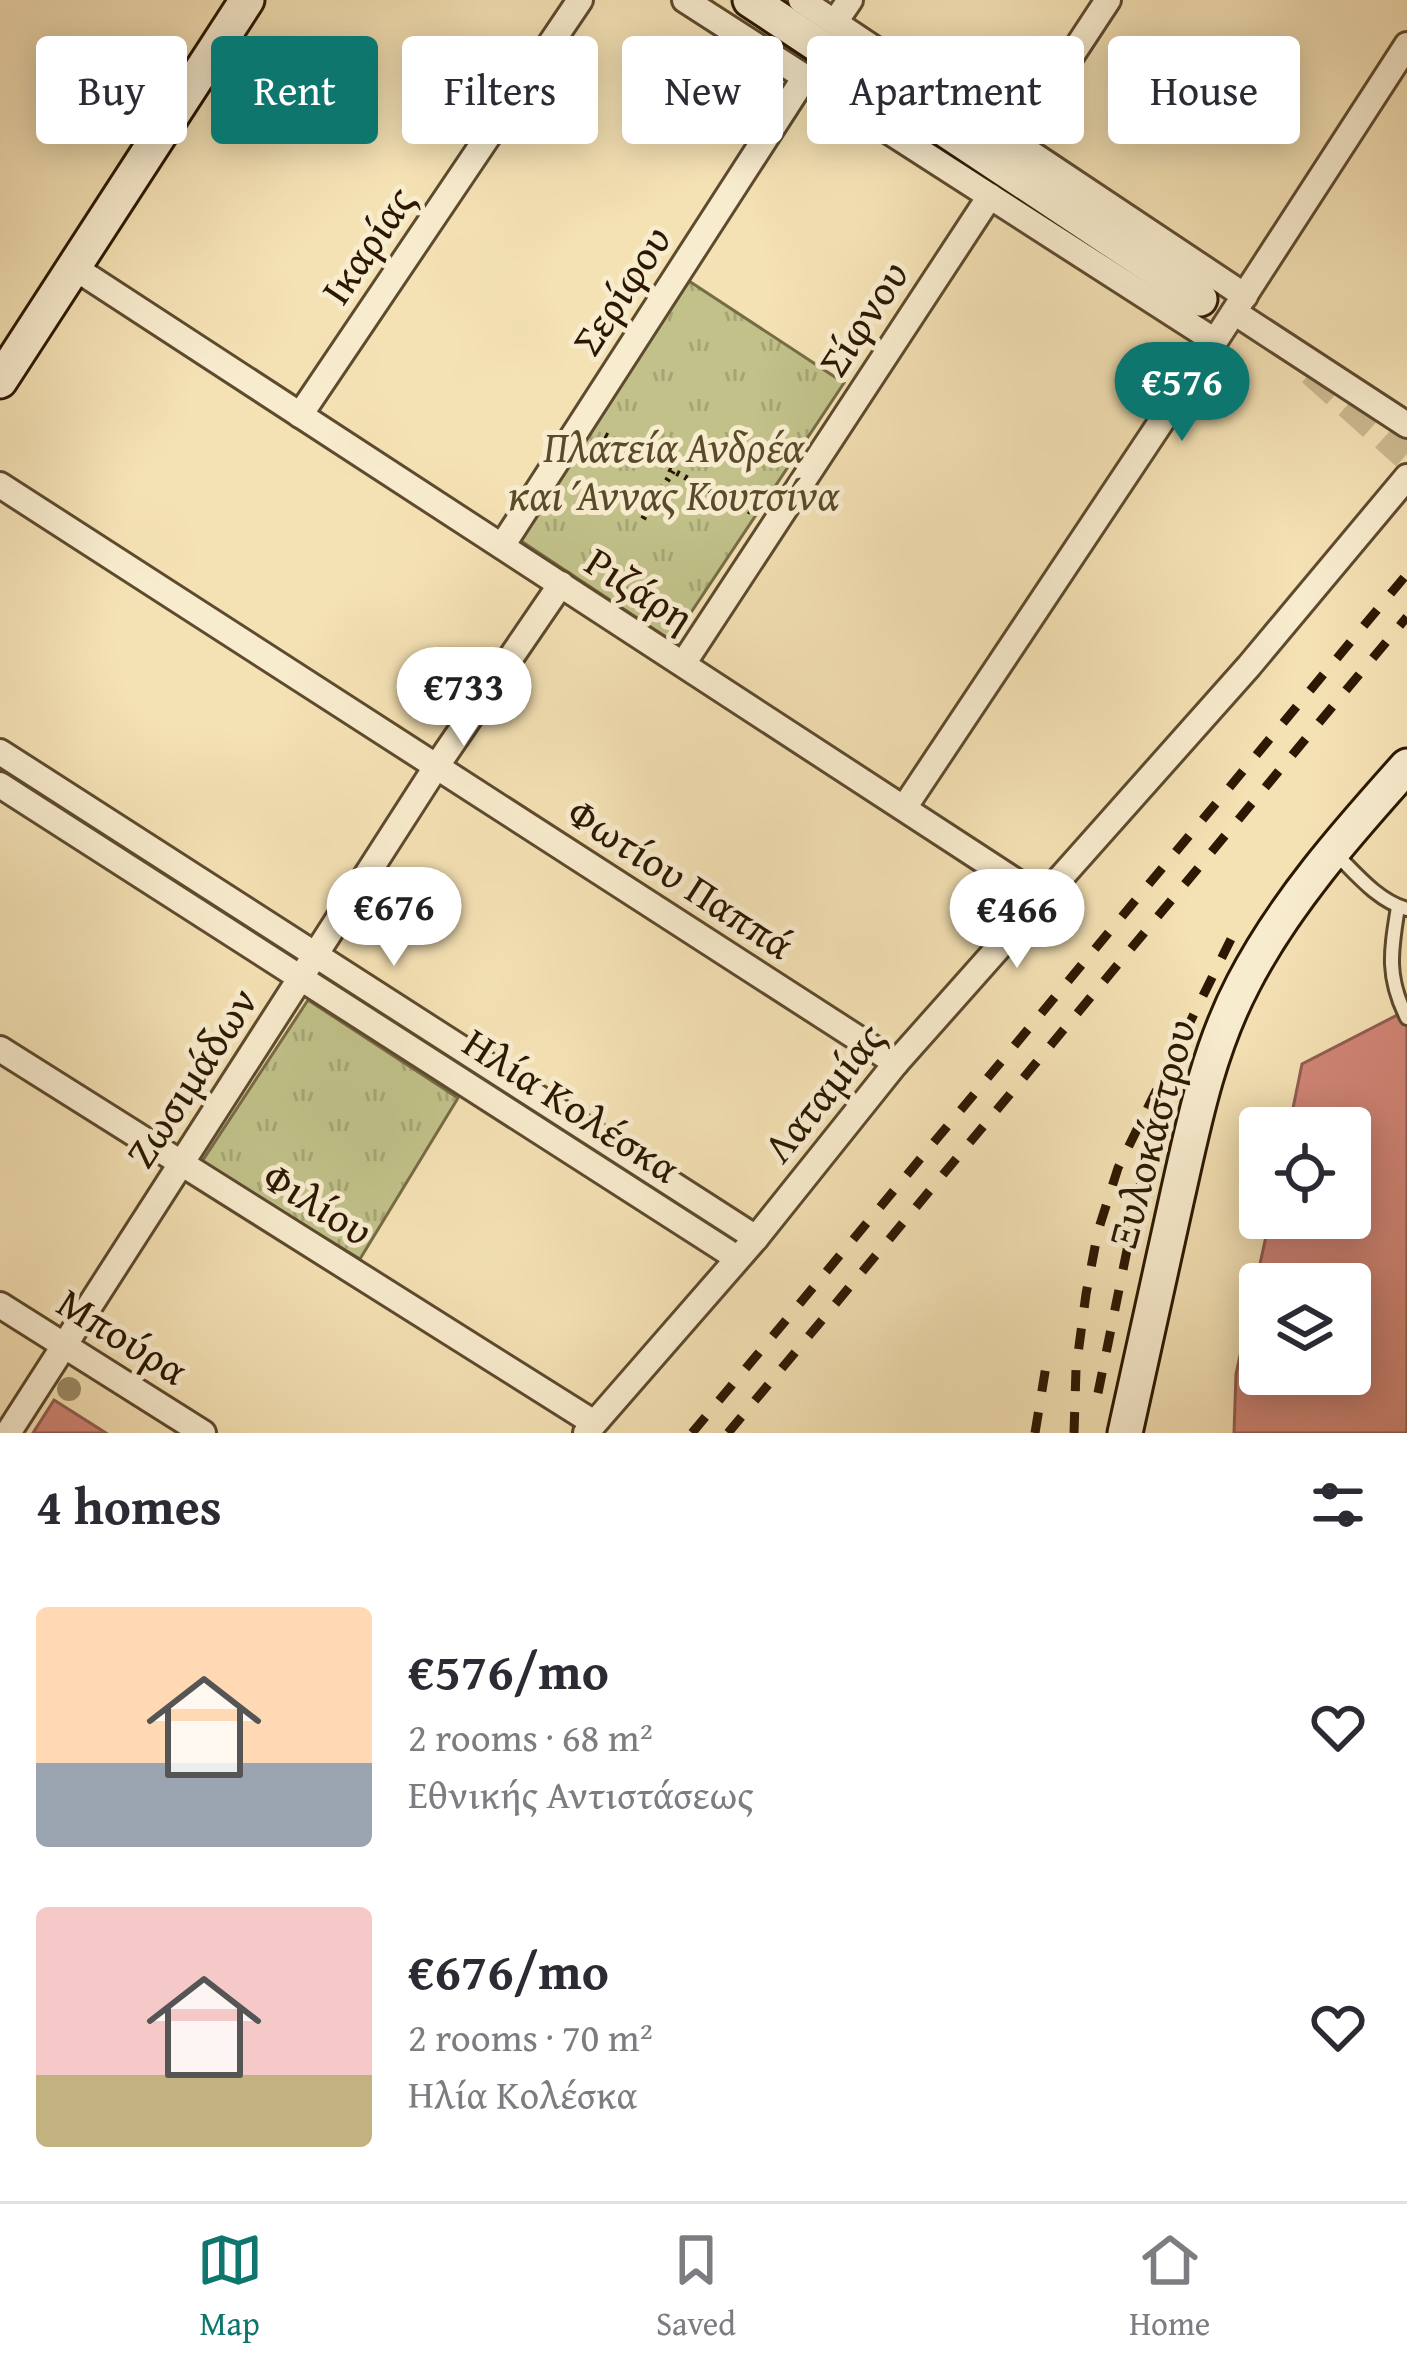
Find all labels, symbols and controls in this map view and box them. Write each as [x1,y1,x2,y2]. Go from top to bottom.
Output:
chip: Buy [36,36,187,144]
chip: Rent [211,36,378,144]
chip: Filters [402,36,598,144]
chip: New [622,36,783,144]
chip: Apartment [807,36,1084,144]
chip: House [1108,36,1300,144]
street label: Ικαρίας [305,173,429,316]
street label: Σερίφου [556,213,685,367]
street label: Σίφνου [802,248,923,388]
pin: €576 [1111,342,1253,444]
text: €576 [1142,352,1222,409]
park label: Πλατεία Ανδρέα και Άννας Κουτσίνα [509,416,840,525]
street label: Ριζάρη [574,531,706,646]
pin: €733 [393,647,535,749]
text: €733 [424,657,504,714]
street label: Φωτίου Παππά [556,781,807,974]
pin: €676 [323,867,465,969]
pin: €466 [946,869,1088,971]
text: €676 [354,877,434,934]
text: €466 [977,879,1057,936]
street label: Ζωσιμάδων [109,975,272,1179]
street label: Λαταμίας [747,1008,898,1175]
street label: Ηλία Κολέσκα [452,1012,693,1198]
street label: Ξυλοκάστρου [1091,1012,1210,1254]
map controls [1239,1107,1371,1395]
button: locate [1239,1107,1371,1239]
street label: Φιλίου [252,1145,385,1260]
button: layers [1239,1263,1371,1395]
street label: Μπούρα [46,1272,200,1400]
text: 4 homes [36,1468,222,1543]
icon: filters [1305,1472,1371,1538]
text: €576/mo [408,1633,609,1708]
icon: home [132,1655,276,1799]
icon: heart [1305,1694,1371,1760]
text: 2 rooms · 68 m² [408,1708,653,1765]
text: Εθνικής Αντιστάσεως [408,1765,754,1822]
text: €676/mo [408,1933,609,2008]
icon: home [132,1955,276,2099]
icon: heart [1305,1994,1371,2060]
text: 2 rooms · 70 m² [408,2008,653,2065]
text: Ηλία Κολέσκα [408,2065,638,2122]
tab: Map [197,2227,263,2347]
tab: Saved [656,2227,736,2347]
tab: Home [1129,2227,1210,2347]

